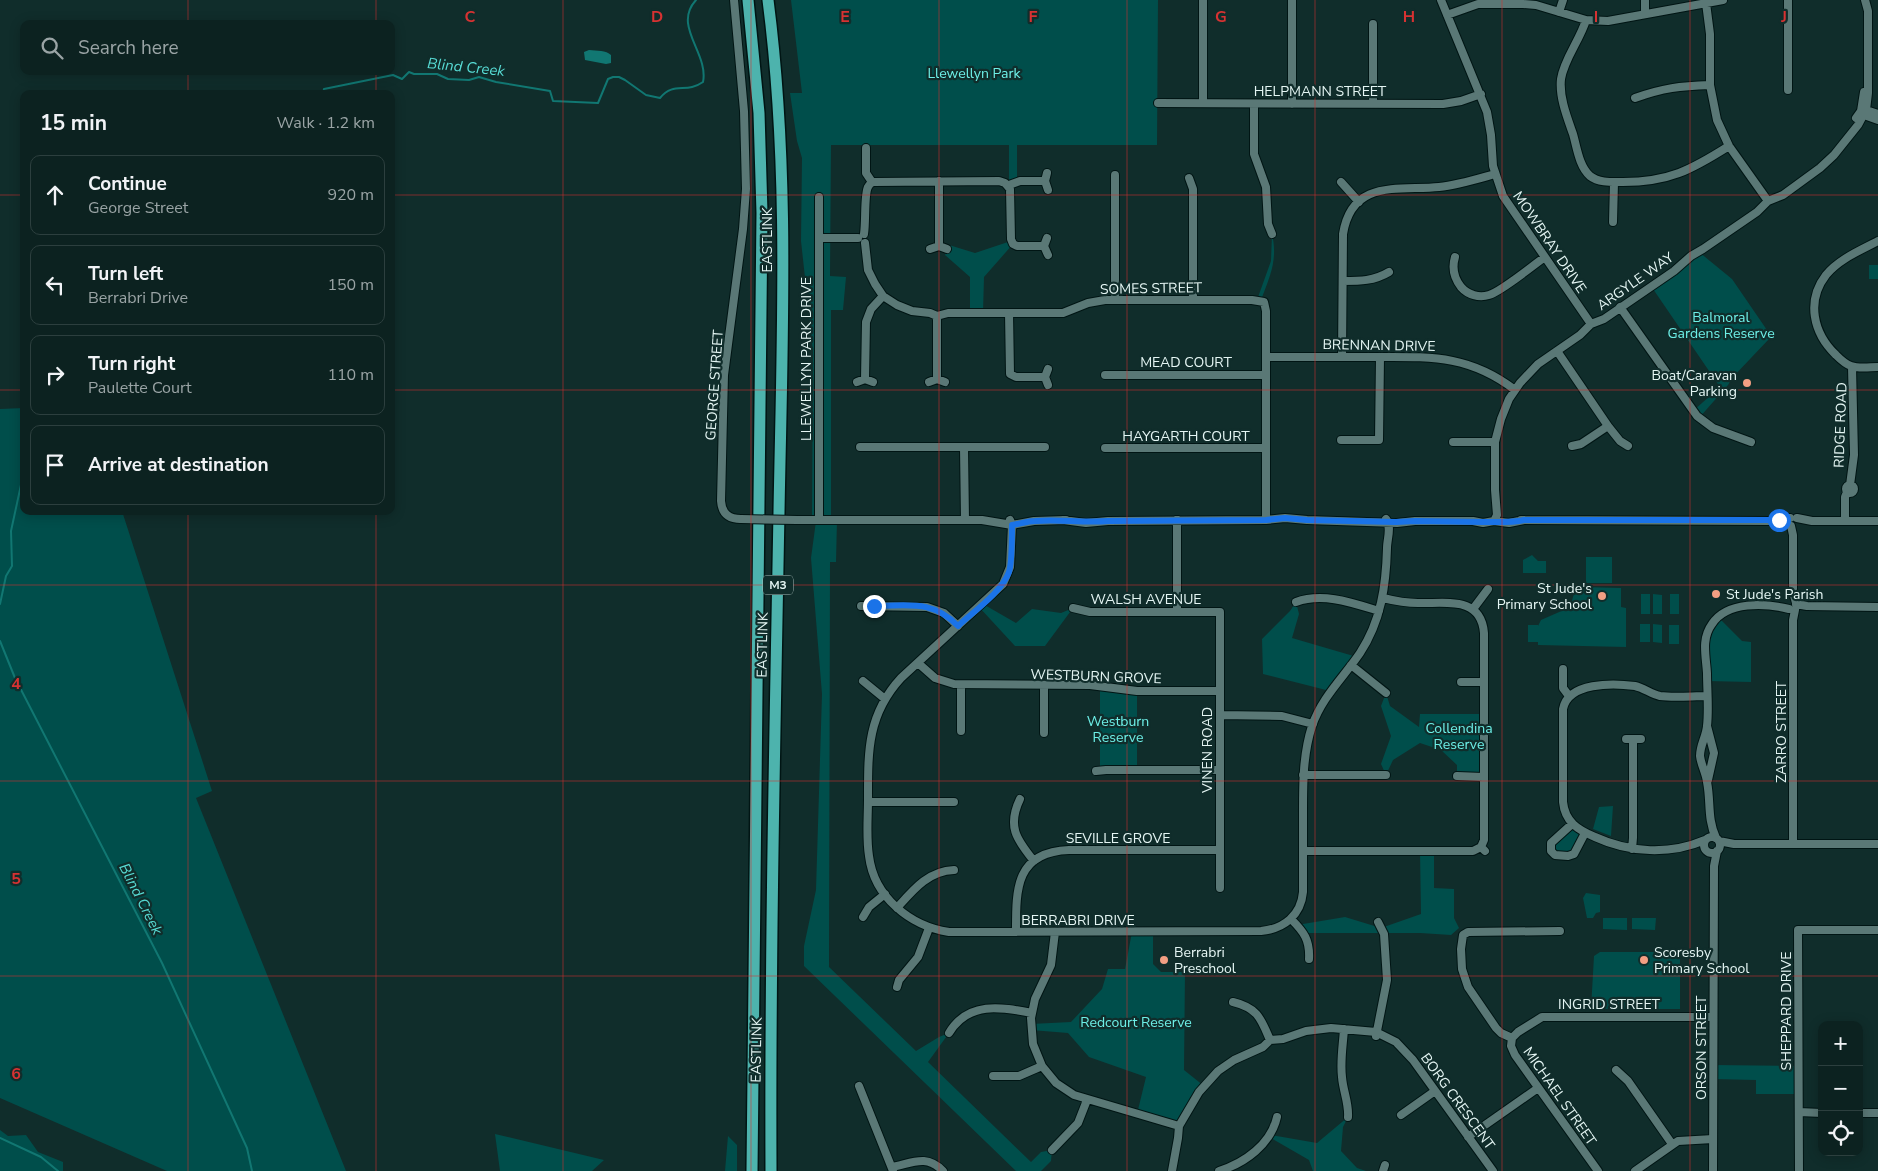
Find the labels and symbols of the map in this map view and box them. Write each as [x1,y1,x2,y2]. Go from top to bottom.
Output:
text: C [465,6,476,28]
text: D [651,6,663,28]
text: E [840,6,850,28]
text: F [1029,6,1038,28]
text: G [1215,6,1227,28]
text: H [1403,6,1415,28]
text: I [1594,6,1598,28]
text: J [1780,6,1787,28]
water label: Blind Creek [426,53,506,81]
park label: Llewellyn Park [928,64,1021,83]
street label: HELPMANN STREET [1254,82,1387,101]
street label: MOWBRAY DRIVE [1508,188,1591,297]
street label: EASTLINK [758,207,777,273]
street label: ARGYLE WAY [1593,248,1678,315]
street label: LLEWELLYN PARK DRIVE [797,277,816,441]
street label: SOMES STREET [1100,278,1203,299]
park label: Balmoral Gardens Reserve [1667,308,1775,343]
street label: GEORGE STREET [701,328,728,441]
street label: BRENNAN DRIVE [1322,335,1436,356]
street label: MEAD COURT [1140,353,1232,372]
place label: Boat/Caravan Parking [1652,366,1737,401]
marker: Boat/Caravan Parking [1741,377,1753,389]
street label: RIDGE ROAD [1830,382,1851,468]
street label: HAYGARTH COURT [1122,427,1250,446]
route start [1768,509,1791,532]
road number: M3 [763,576,793,594]
place label: St Jude's Primary School [1497,579,1593,614]
place label: St Jude's Parish [1726,585,1823,604]
marker: St Jude's Parish [1710,588,1722,600]
street label: WALSH AVENUE [1090,590,1202,609]
marker: St Jude's Primary School [1596,590,1608,602]
route end [863,595,886,618]
street label: EASTLINK [752,612,773,678]
street label: WESTBURN GROVE [1030,665,1162,688]
text: 4 [11,673,21,695]
street label: ZARRO STREET [1772,680,1791,783]
street label: VINEN ROAD [1198,707,1217,794]
park label: Westburn Reserve [1087,712,1149,747]
park label: Collendina Reserve [1425,719,1493,754]
street label: SEVILLE GROVE [1066,829,1170,848]
water label: Blind Creek [114,860,168,939]
text: 5 [11,868,21,890]
street label: BERRABRI DRIVE [1021,911,1135,930]
place label: Berrabri Preschool [1174,943,1237,978]
place label: Scoresby Primary School [1654,943,1750,978]
street label: SHEPPARD DRIVE [1777,952,1796,1070]
marker: Berrabri Preschool [1158,954,1170,966]
marker: Scoresby Primary School [1638,954,1650,966]
street label: INGRID STREET [1558,995,1660,1014]
street label: ORSON STREET [1692,995,1711,1100]
park label: Redcourt Reserve [1080,1013,1192,1032]
street label: EASTLINK [746,1017,767,1083]
street label: MICHAEL STREET [1519,1043,1601,1150]
street label: BORG CRESCENT [1416,1049,1499,1154]
text: 6 [11,1063,21,1085]

